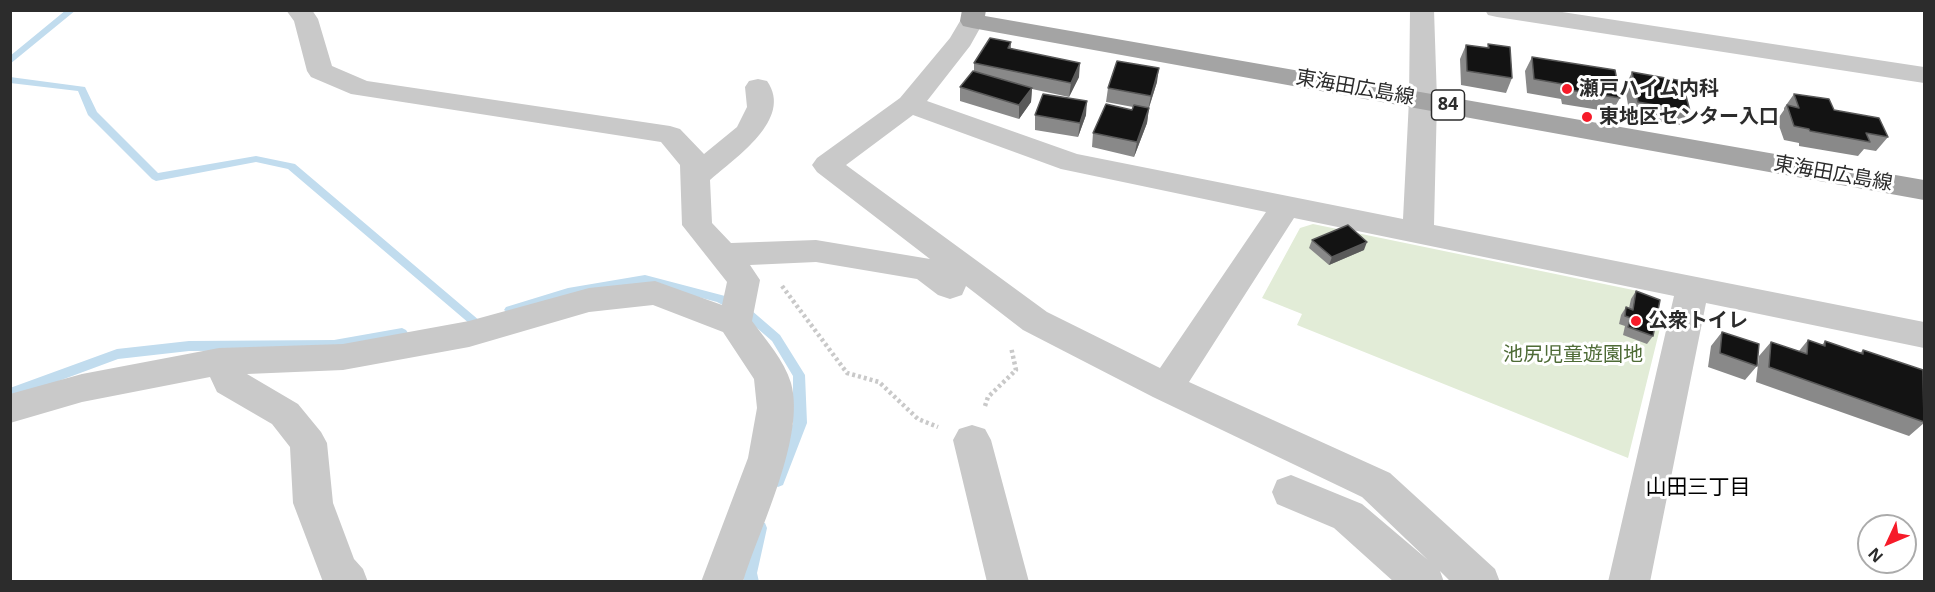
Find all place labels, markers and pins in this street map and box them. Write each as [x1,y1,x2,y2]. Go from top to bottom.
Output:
place label: 瀬戸ハイム内科 [1579,77,1719,101]
marker: 瀬戸ハイム内科 [1560,82,1574,96]
place label: 東地区センター入口 [1599,105,1779,129]
marker: 東地区センター入口 [1580,110,1594,124]
place label: 公衆トイレ [1648,309,1748,333]
marker: 公衆トイレ [1629,314,1643,328]

